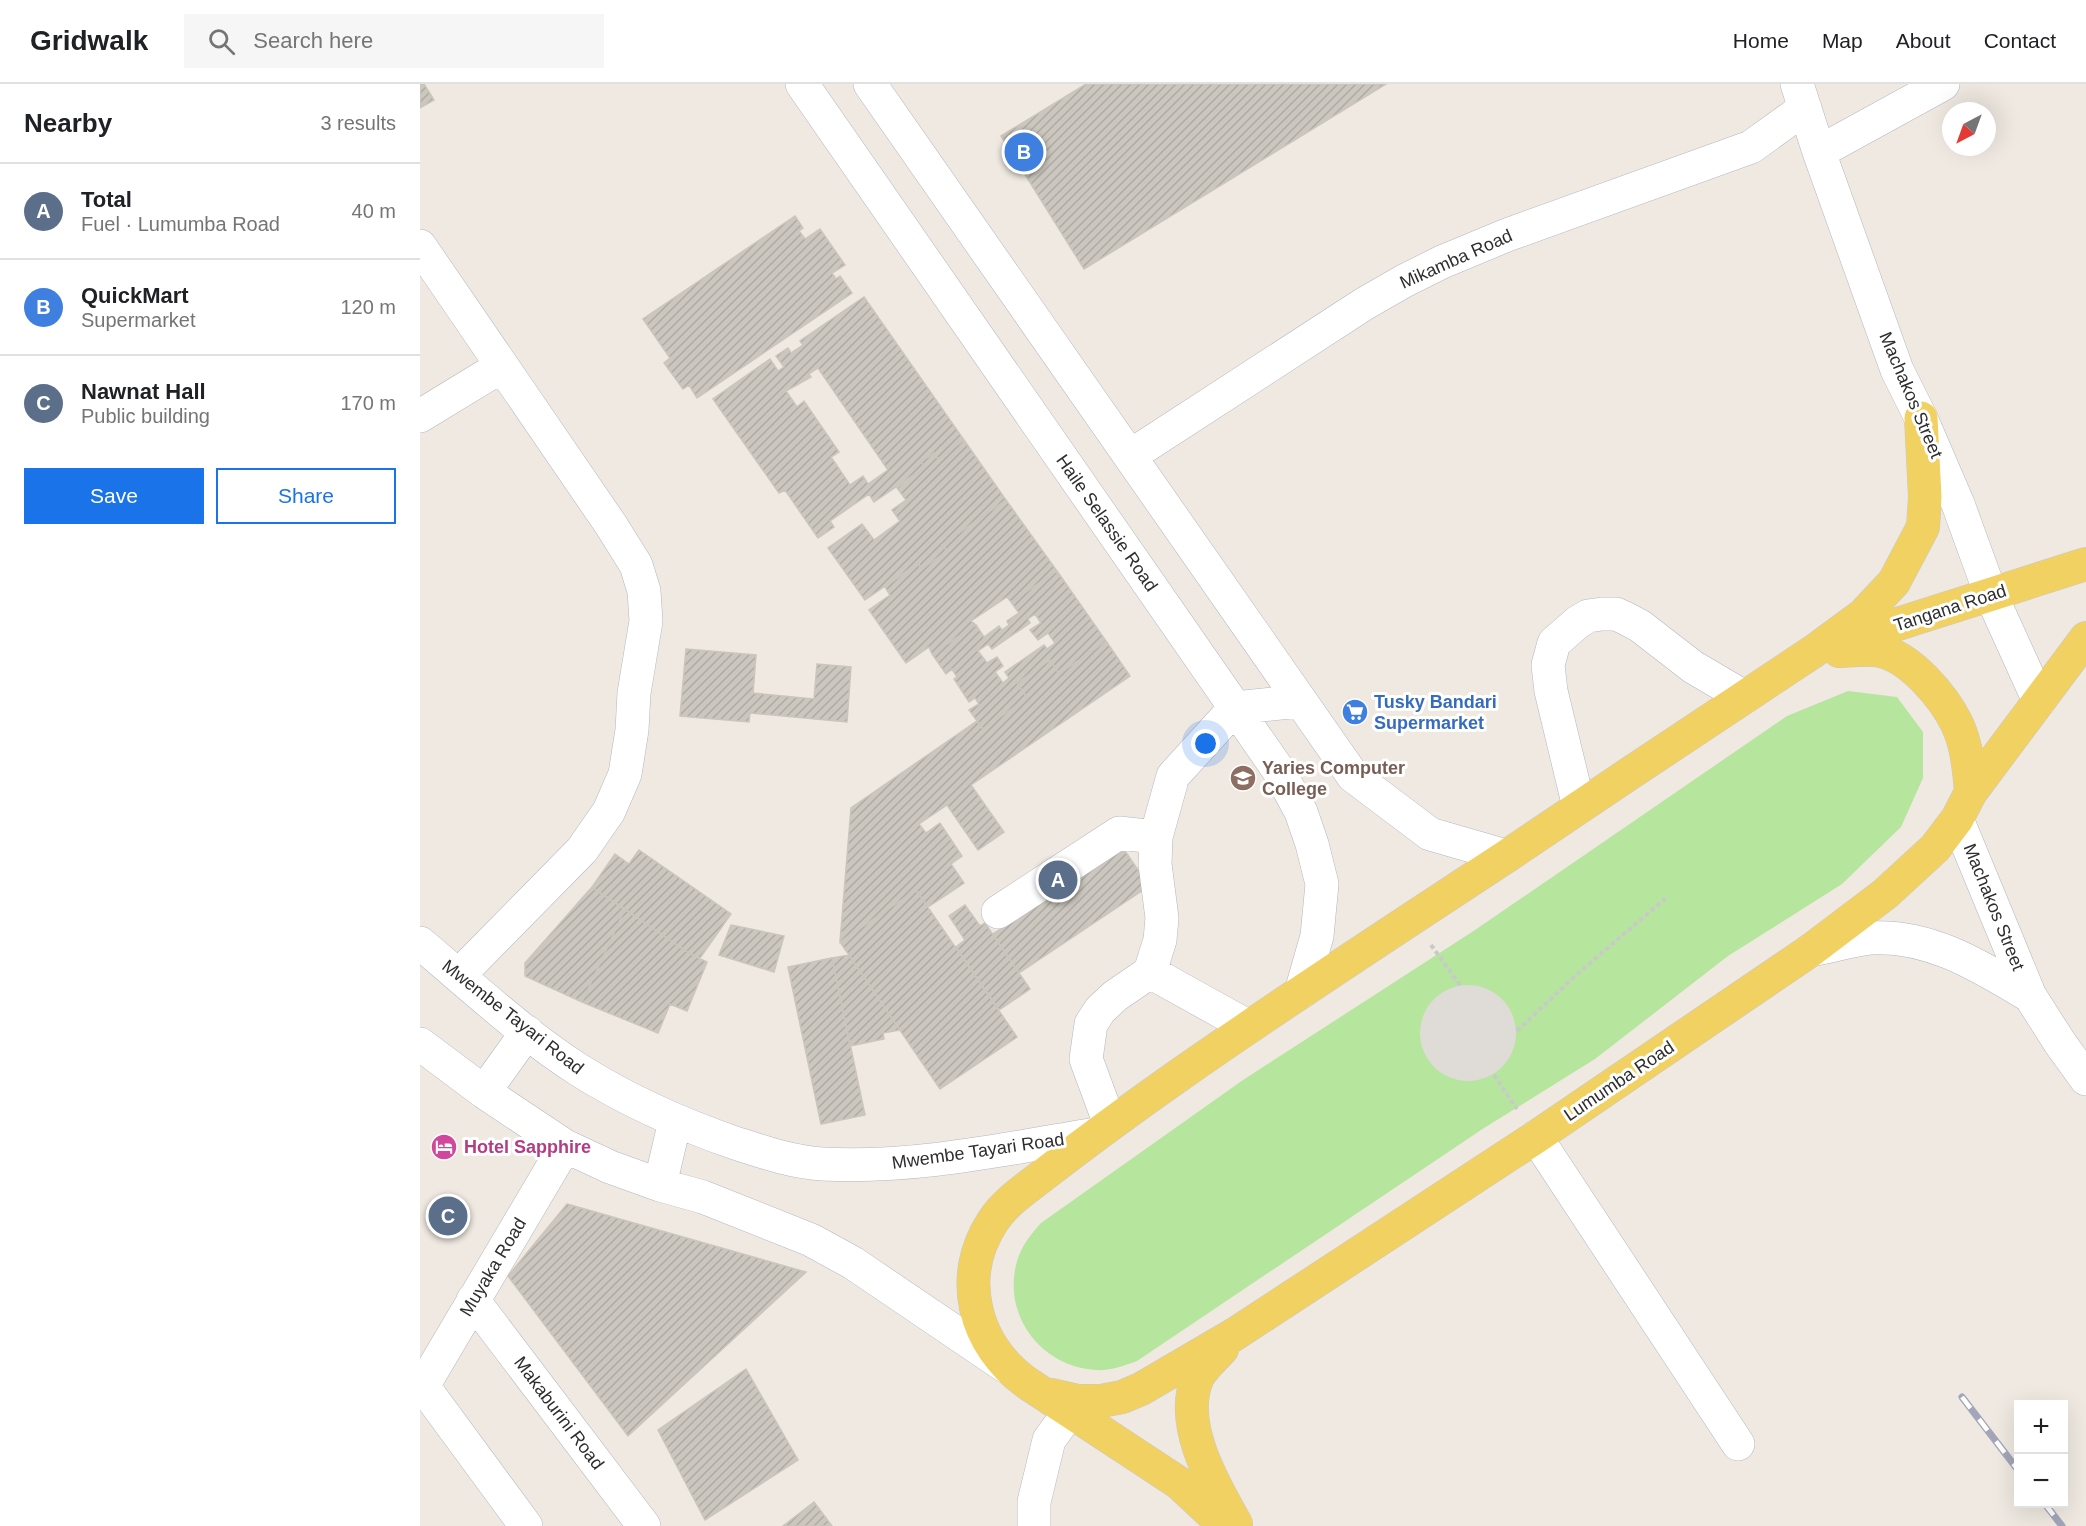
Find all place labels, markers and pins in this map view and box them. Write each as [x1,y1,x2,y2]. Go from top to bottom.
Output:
pin: B [1004,130,1044,174]
place label: Tusky Bandari Supermarket [1374,692,1497,733]
supermarket icon: Tusky Bandari Supermarket [1340,697,1370,727]
place label: Yaries Computer College [1262,758,1405,799]
school or university icon: Yaries Computer College [1228,763,1258,793]
pin: A [1038,858,1078,902]
hotel icon: Hotel Sapphire [429,1132,459,1162]
place label: Hotel Sapphire [464,1137,591,1157]
pin: C [429,1194,468,1238]

